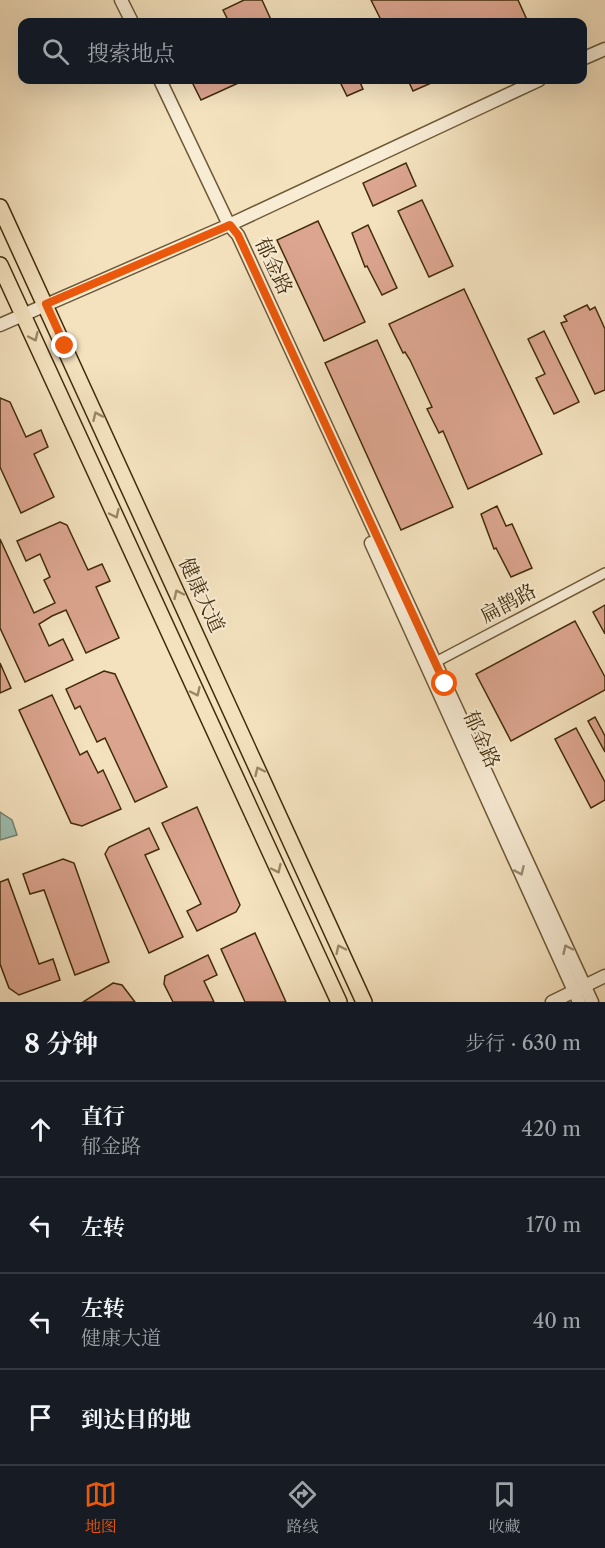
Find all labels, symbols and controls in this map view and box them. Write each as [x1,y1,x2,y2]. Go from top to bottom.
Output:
search box [18,18,587,84]
icon: search [39,35,72,68]
text: 搜索地点 [87,40,175,67]
street label: 郁金路 [250,234,298,298]
one-way arrow [27,331,39,342]
route end [51,332,77,358]
one-way arrow [93,412,105,423]
one-way arrow [108,508,120,519]
street label: 健康大道 [174,554,230,636]
street label: 扁鹊路 [476,578,540,628]
one-way arrow [173,589,185,600]
route start [431,670,457,696]
one-way arrow [189,685,201,696]
street label: 郁金路 [459,707,505,771]
one-way arrow [254,767,266,778]
one-way arrow [270,863,282,874]
one-way arrow [512,865,524,876]
one-way arrow [335,944,347,955]
one-way arrow [563,944,575,955]
text: 8 分钟 [24,1028,99,1060]
text: 步行 · 630 m [465,1031,581,1055]
text: 直行 [81,1103,125,1130]
icon: ahead [24,1113,57,1146]
text: 420 m [521,1117,581,1141]
text: 郁金路 [81,1134,141,1158]
icon: left [24,1209,57,1242]
text: 170 m [526,1213,581,1237]
text: 左转 [81,1214,125,1241]
text: 左转 [81,1295,125,1322]
icon: left [24,1305,57,1338]
text: 40 m [533,1309,581,1333]
text: 健康大道 [81,1326,161,1350]
icon: arrive [24,1401,57,1434]
text: 到达目的地 [81,1406,191,1433]
tab: 地图 [84,1478,117,1537]
tab: 路线 [286,1478,319,1537]
tab: 收藏 [488,1478,521,1537]

